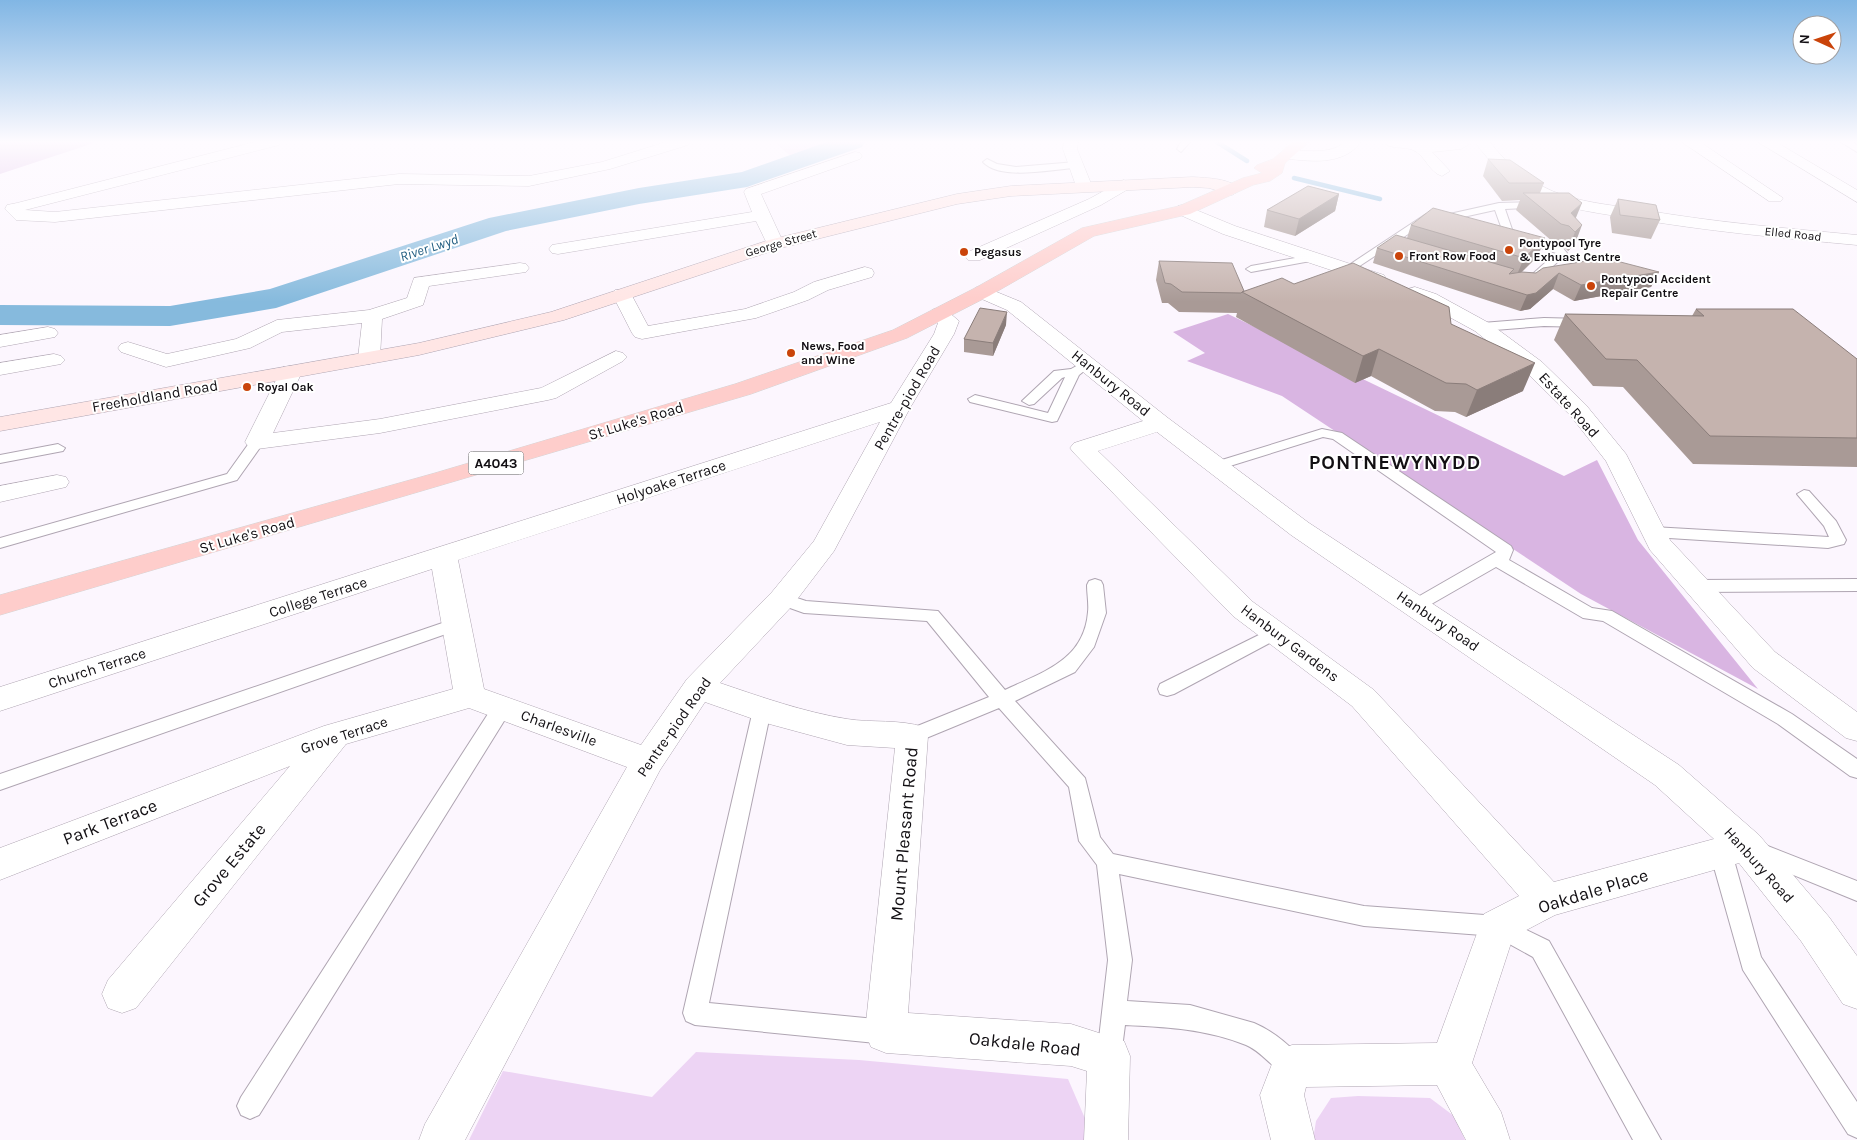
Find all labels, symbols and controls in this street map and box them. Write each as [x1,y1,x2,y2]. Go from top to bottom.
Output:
north arrow [1792,15,1842,65]
text: N [1796,34,1813,45]
street label: Elled Road [1764,224,1822,244]
street label: George Street [744,226,819,260]
water label: River Lwyd [398,230,461,265]
place label: Pontypool Tyre & Exhuast Centre [1519,236,1621,264]
marker: Pontypool Tyre & Exhuast Centre [1503,244,1515,256]
place label: Pegasus [974,245,1022,259]
marker: Pegasus [958,246,970,258]
place label: Front Row Food [1409,249,1496,263]
marker: Front Row Food [1393,250,1405,262]
place label: Pontypool Accident Repair Centre [1601,272,1711,300]
marker: Pontypool Accident Repair Centre [1585,280,1597,292]
place label: News, Food and Wine [801,339,865,367]
street label: Pentre-piod Road [870,343,944,453]
street label: Hanbury Road [1068,346,1154,420]
marker: News, Food and Wine [785,347,797,359]
street label: Estate Road [1535,369,1603,441]
street label: Freeholdland Road [91,376,219,416]
place label: Royal Oak [257,380,314,394]
marker: Royal Oak [241,381,253,393]
street label: St Luke's Road [586,398,686,444]
district label: PONTNEWYNYDD [1309,451,1481,474]
road number: A4043 [468,452,524,474]
street label: Holyoake Terrace [614,456,728,508]
street label: St Luke's Road [197,513,297,557]
street label: College Terrace [267,573,369,621]
street label: Hanbury Road [1393,587,1483,655]
street label: Hanbury Gardens [1237,600,1343,686]
street label: Church Terrace [46,644,148,692]
street label: Pentre-piod Road [633,674,715,780]
street label: Charlesville [518,706,600,750]
street label: Grove Terrace [298,712,390,758]
street label: Mount Pleasant Road [885,746,923,922]
street label: Park Terrace [60,794,160,850]
street label: Grove Estate [188,819,270,911]
street label: Hanbury Road [1720,823,1798,907]
street label: Oakdale Place [1535,864,1651,918]
street label: Oakdale Road [968,1027,1082,1061]

